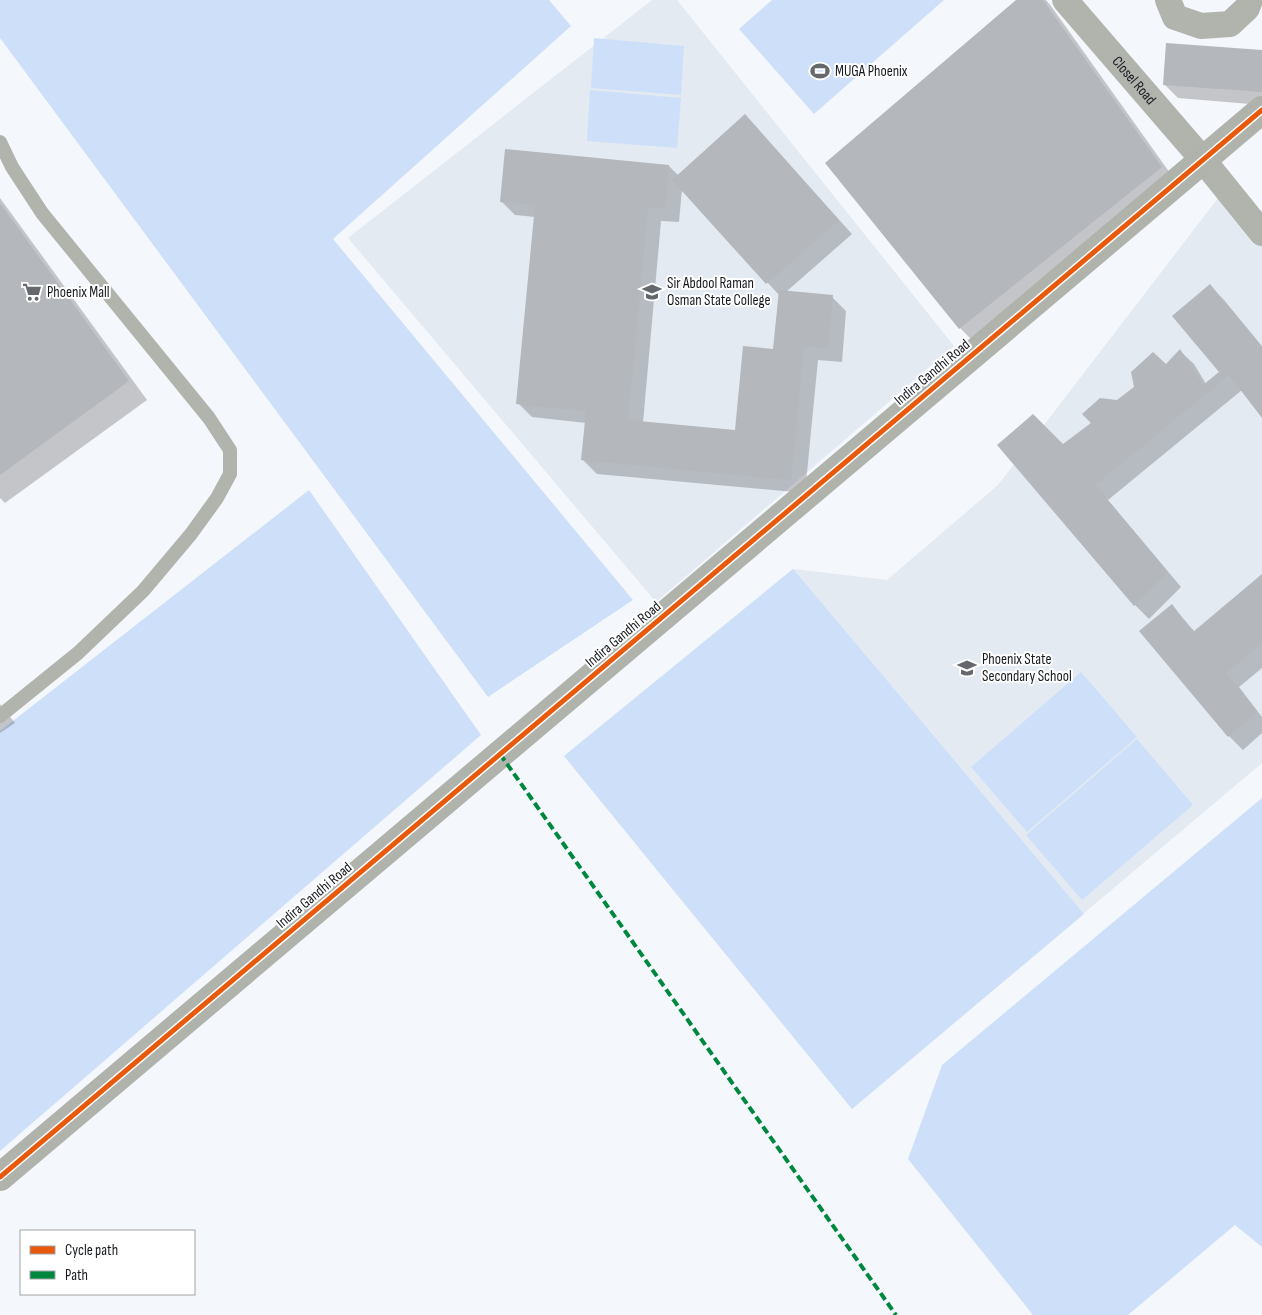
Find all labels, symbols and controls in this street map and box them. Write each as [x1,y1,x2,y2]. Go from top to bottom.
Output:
street label: Closel Road [1108,52,1160,109]
sports icon: MUGA Phoenix [809,60,831,82]
place label: MUGA Phoenix [835,62,908,81]
place label: Sir Abdool Raman Osman State College [667,274,771,310]
supermarket icon: Phoenix Mall [21,281,43,303]
school or university icon: Sir Abdool Raman Osman State College [641,281,663,303]
place label: Phoenix Mall [47,283,110,302]
street label: Indira Gandhi Road [891,335,974,410]
street label: Indira Gandhi Road [582,597,665,672]
place label: Phoenix State Secondary School [982,650,1072,686]
school or university icon: Phoenix State Secondary School [956,657,978,679]
street label: Indira Gandhi Road [273,858,356,933]
legend [20,1230,195,1295]
text: Cycle path [65,1241,118,1260]
text: Path [65,1266,88,1285]

